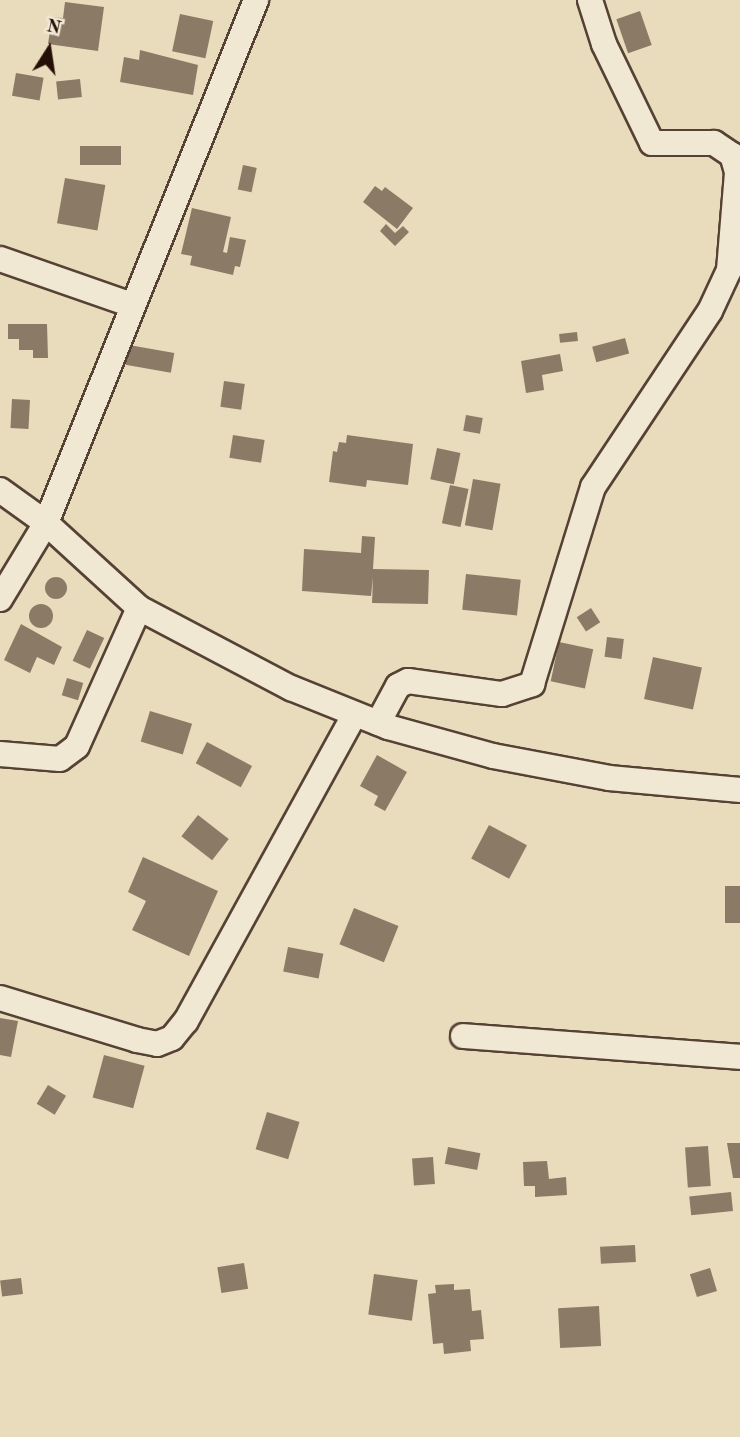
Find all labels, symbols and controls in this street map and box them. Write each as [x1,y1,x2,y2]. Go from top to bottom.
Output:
north arrow [14,14,84,84]
text: N [44,17,63,39]

